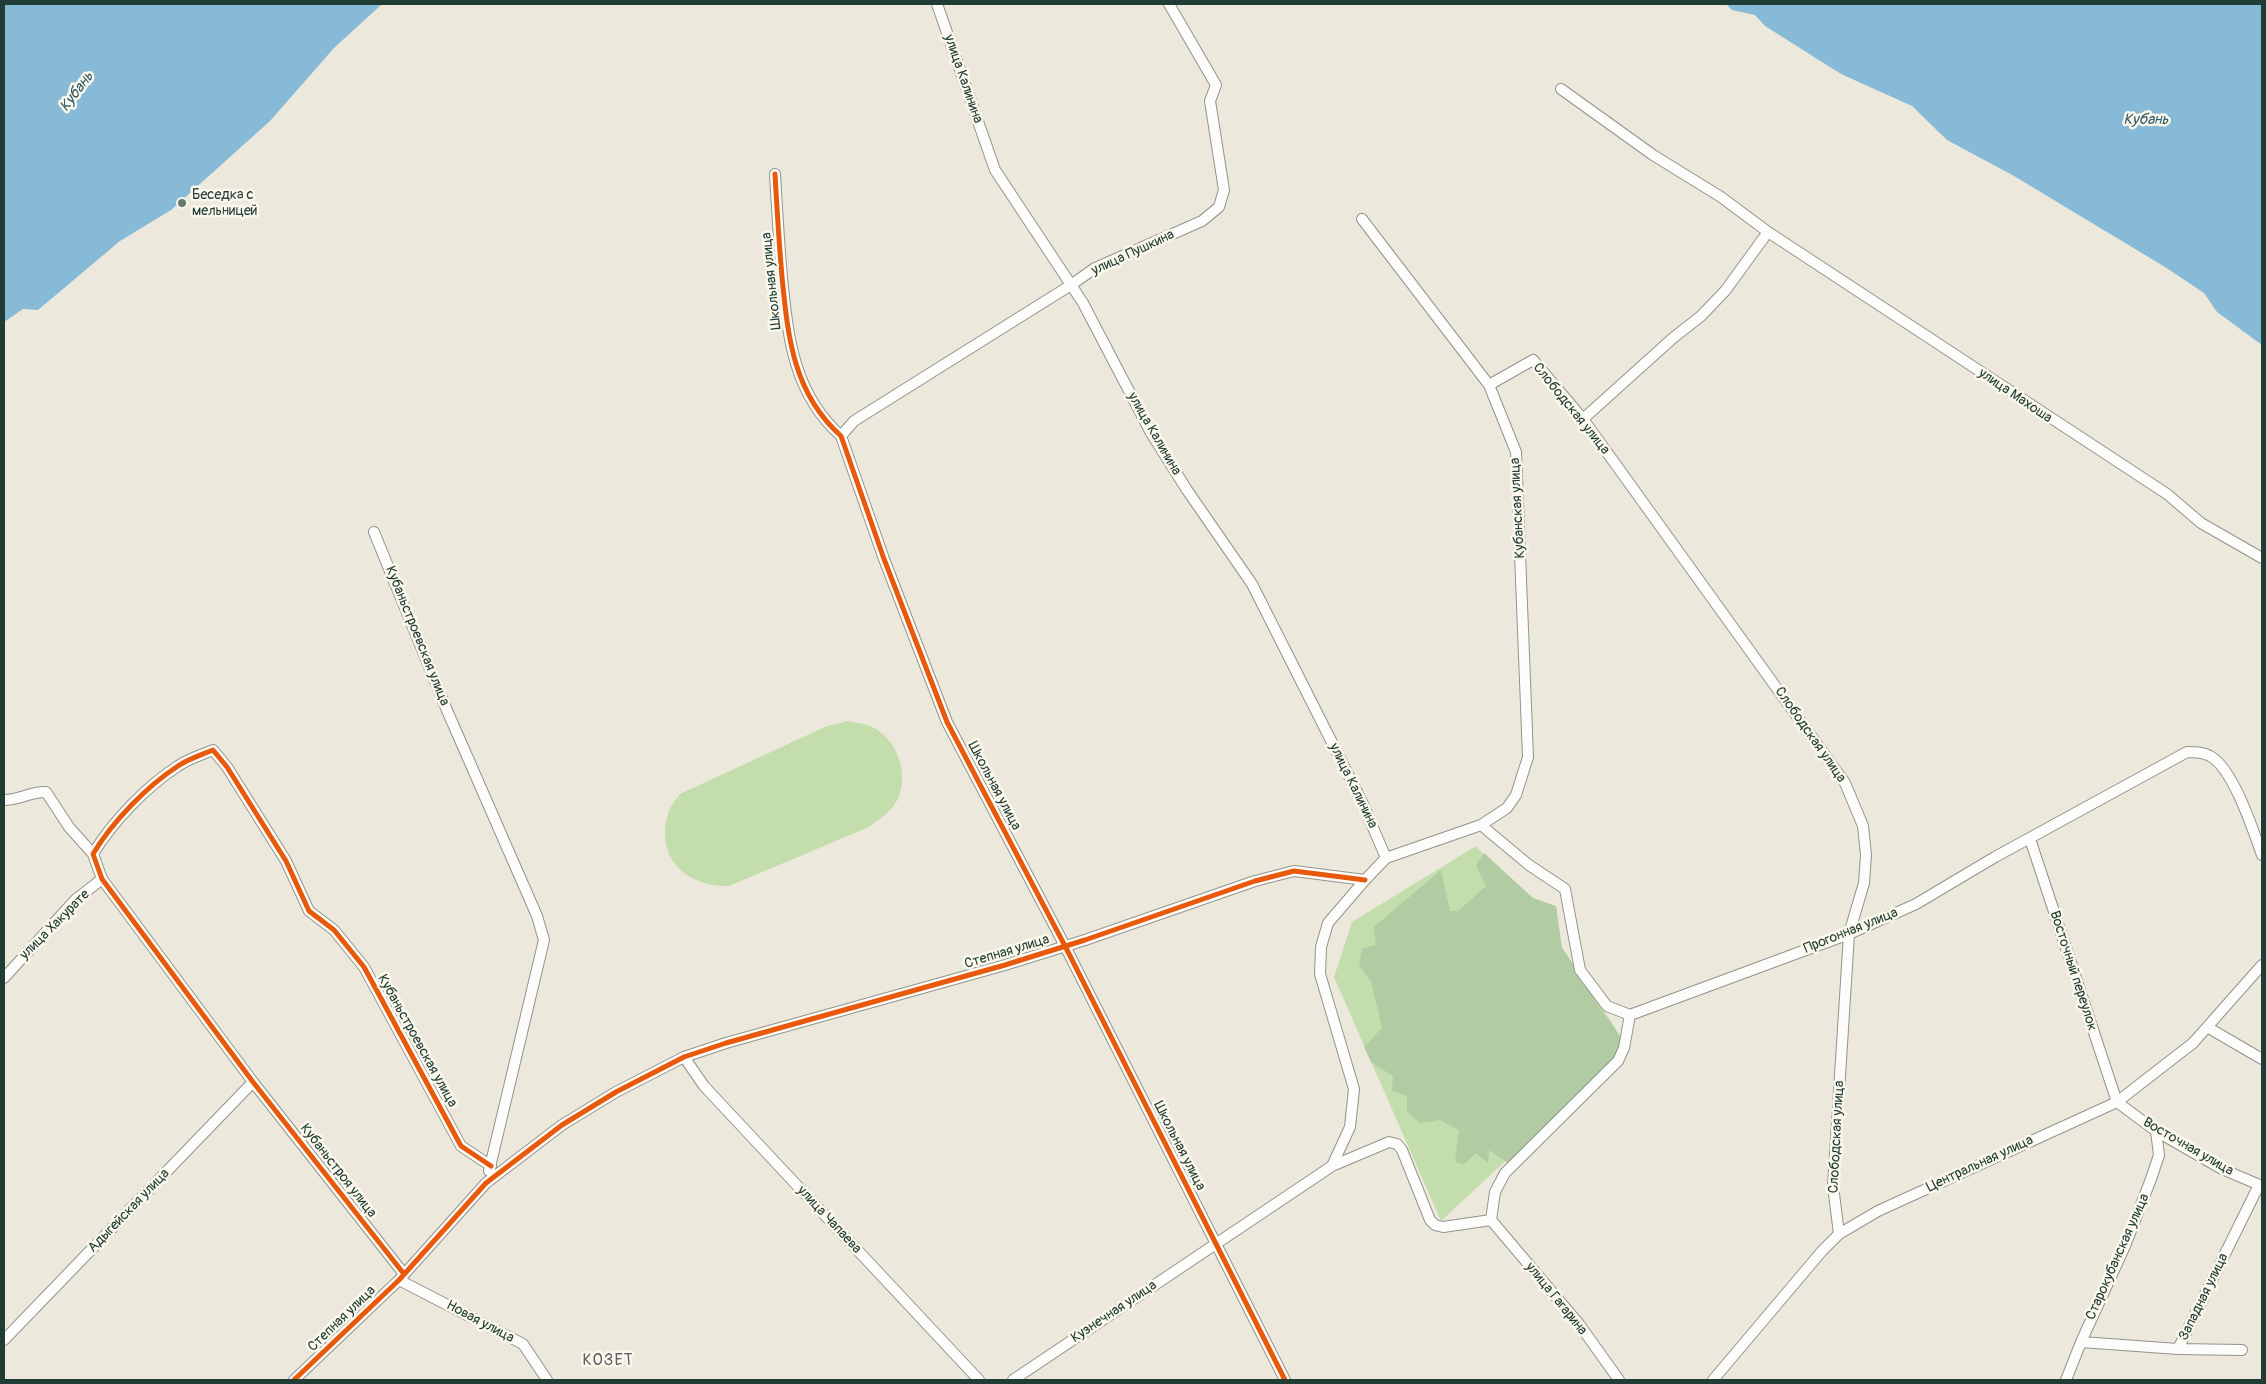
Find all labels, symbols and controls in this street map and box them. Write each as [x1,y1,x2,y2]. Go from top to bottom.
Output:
street label: улица Калинина [940,32,986,126]
water label: Кубань [56,69,98,115]
water label: Кубань [2124,111,2168,129]
place label: Беседка с мельницей [192,187,258,220]
marker: Беседка с мельницей [176,197,188,209]
street label: улица Пушкина [1089,227,1177,279]
street label: Школьная улица [759,231,785,331]
street label: Слободская улица [1529,360,1613,458]
street label: улица Махоша [1975,365,2055,427]
street label: улица Калинина [1124,390,1184,478]
street label: Кубанская улица [1507,457,1529,559]
street label: Кубаньстроевская улица [381,564,453,708]
street label: Слободская улица [1771,684,1849,786]
street label: Школьная улица [964,739,1024,833]
street label: улица Калинина [1325,741,1381,831]
street label: улица Хакурате [16,886,94,964]
street label: Прогонная улица [1802,905,1900,957]
street label: Восточный переулок [2046,909,2100,1033]
street label: Степная улица [963,931,1051,973]
street label: Кубаньстроевская улица [374,972,460,1110]
street label: Слободская улица [1826,1080,1848,1194]
street label: Школьная улица [1149,1099,1209,1193]
street label: Восточная улица [2140,1114,2236,1180]
street label: Кубаньстроя улица [296,1121,380,1221]
street label: Центральная улица [1924,1132,2036,1196]
street label: Адыгейская улица [85,1166,173,1256]
street label: улица Чапаева [793,1183,865,1257]
street label: Старокубанская улица [2083,1191,2153,1323]
street label: Западная улица [2176,1251,2232,1343]
street label: улица Гагарина [1522,1259,1590,1339]
street label: Кузнечная улица [1068,1277,1160,1347]
street label: Степная улица [305,1283,379,1355]
street label: Новая улица [443,1297,517,1347]
district label: КОЗЕТ [582,1351,634,1371]

